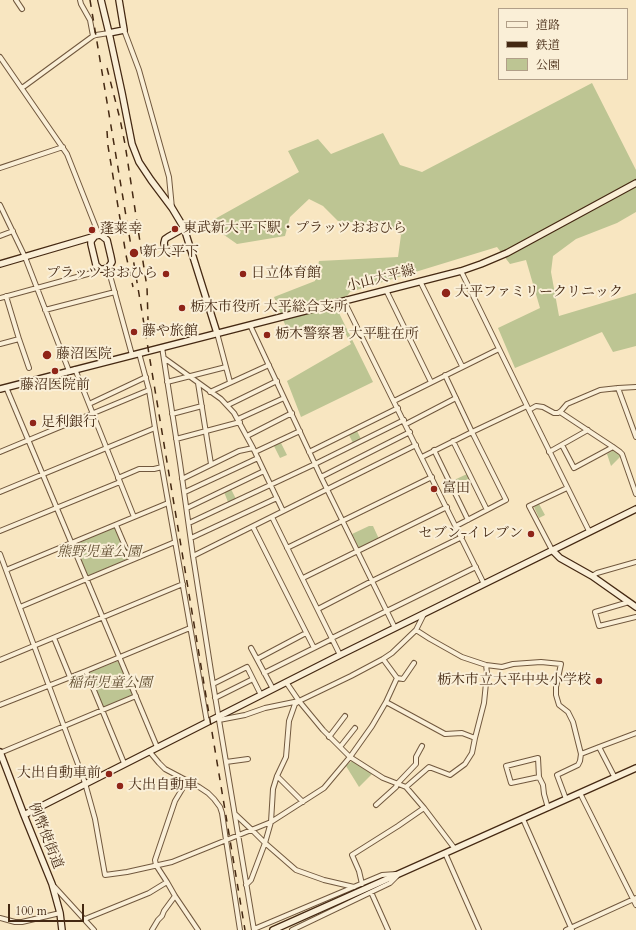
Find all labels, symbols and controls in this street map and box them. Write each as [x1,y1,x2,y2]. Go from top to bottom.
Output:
legend [498,8,628,80]
text: 道路 [536,17,560,33]
text: 鉄道 [536,37,560,53]
text: 公園 [536,57,560,73]
place label: 東武新大平下駅・プラッツおおひら [183,221,407,237]
place label: 蓬莱幸 [100,222,142,238]
marker: 東武新大平下駅・プラッツおおひら [170,224,180,234]
marker: 蓬莱幸 [87,225,97,235]
place label: 新大平下 [143,245,199,261]
marker: 新大平下 [128,247,140,259]
street label: 小山大平線 [345,262,417,296]
place label: プラッツおおひら [46,266,158,282]
place label: 日立体育館 [251,266,321,282]
marker: プラッツおおひら [161,269,171,279]
marker: 日立体育館 [238,269,248,279]
place label: 大平ファミリークリニック [455,285,623,301]
marker: 大平ファミリークリニック [440,287,452,299]
place label: 栃木市役所 大平総合支所 [190,300,348,316]
marker: 栃木市役所 大平総合支所 [177,303,187,313]
place label: 藤や旅館 [142,324,198,340]
marker: 藤や旅館 [129,327,139,337]
place label: 栃木警察署 大平駐在所 [275,327,419,343]
marker: 栃木警察署 大平駐在所 [262,330,272,340]
place label: 藤沼医院 [56,347,112,363]
marker: 藤沼医院 [41,349,53,361]
marker: 藤沼医院前 [50,366,60,376]
place label: 藤沼医院前 [20,378,90,394]
place label: 足利銀行 [41,415,97,431]
marker: 足利銀行 [28,418,38,428]
place label: 富田 [442,481,470,497]
marker: 富田 [429,484,439,494]
place label: セブン-イレブン [419,526,523,542]
marker: セブン-イレブン [526,529,536,539]
park label: 熊野児童公園 [57,545,141,561]
place label: 栃木市立大平中央小学校 [437,673,591,689]
park label: 稲荷児童公園 [68,676,152,692]
marker: 栃木市立大平中央小学校 [594,676,604,686]
place label: 大出自動車前 [17,766,101,782]
marker: 大出自動車前 [104,769,114,779]
place label: 大出自動車 [128,778,198,794]
marker: 大出自動車 [115,781,125,791]
street label: 例幣使街道 [24,800,66,872]
scale bar [10,896,86,922]
text: 100 m [15,903,47,919]

